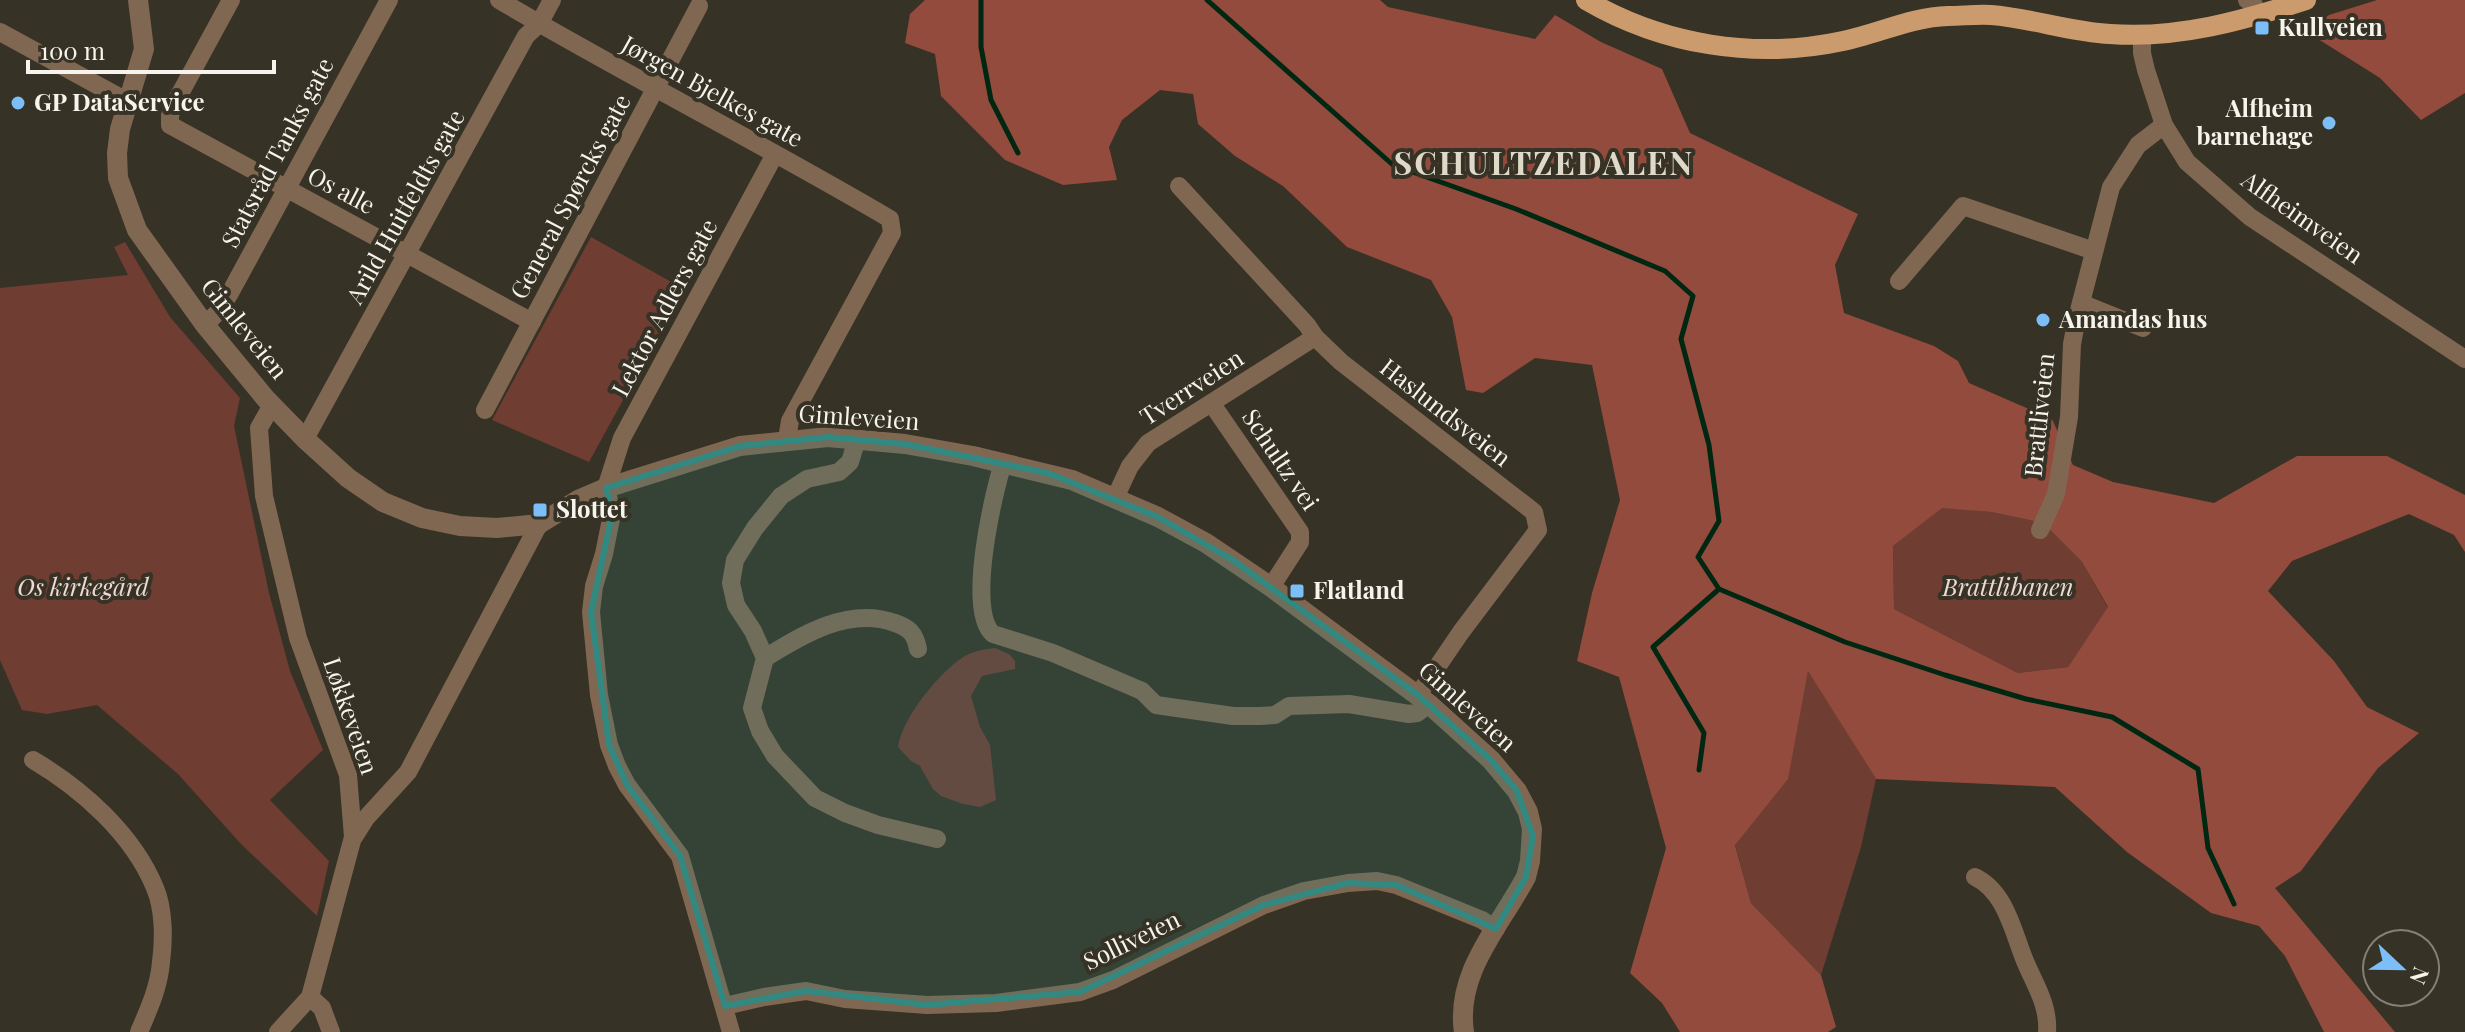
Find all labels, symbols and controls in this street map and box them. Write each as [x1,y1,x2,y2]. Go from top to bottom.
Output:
place label: Kullveien [2278,10,2383,42]
marker: Kullveien [2253,19,2271,37]
scale bar [28,24,274,74]
street label: Jørgen Bjelkes gate [616,27,809,153]
text: 100 m [40,34,105,66]
street label: Statsråd Tanks gate [213,52,340,252]
place label: GP DataService [34,85,205,117]
street label: General Spørcks gate [502,88,637,304]
place label: Alfheim barnehage [2196,91,2313,151]
marker: GP DataService [9,94,27,112]
street label: Arild Huitfeldts gate [337,103,471,310]
marker: Alfheim barnehage [2320,114,2338,132]
district label: SCHULTZEDALEN [1394,140,1694,183]
street label: Os alle [303,158,381,220]
street label: Alfheimveien [2235,162,2370,270]
street label: Lektor Adlers gate [603,213,724,401]
street label: Gimleveien [195,271,296,385]
place label: Amandas hus [2058,302,2207,334]
marker: Amandas hus [2034,311,2052,329]
street label: Tverrveien [1133,341,1249,432]
street label: Haslundsveien [1374,350,1518,473]
street label: Brattliveien [2016,351,2060,478]
street label: Gimleveien [798,396,921,436]
street label: Schultz vei [1236,402,1327,516]
place label: Slottet [556,492,628,524]
marker: Slottet [531,501,549,519]
park label: Os kirkegård [17,570,150,602]
park label: Brattlibanen [1942,570,2073,602]
place label: Flatland [1313,573,1404,605]
marker: Flatland [1288,582,1306,600]
street label: Løkkeveien [317,653,387,778]
street label: Gimleveien [1413,653,1524,758]
street label: Solliveien [1077,902,1185,976]
north arrow [2361,928,2441,1008]
text: N [2404,963,2437,989]

